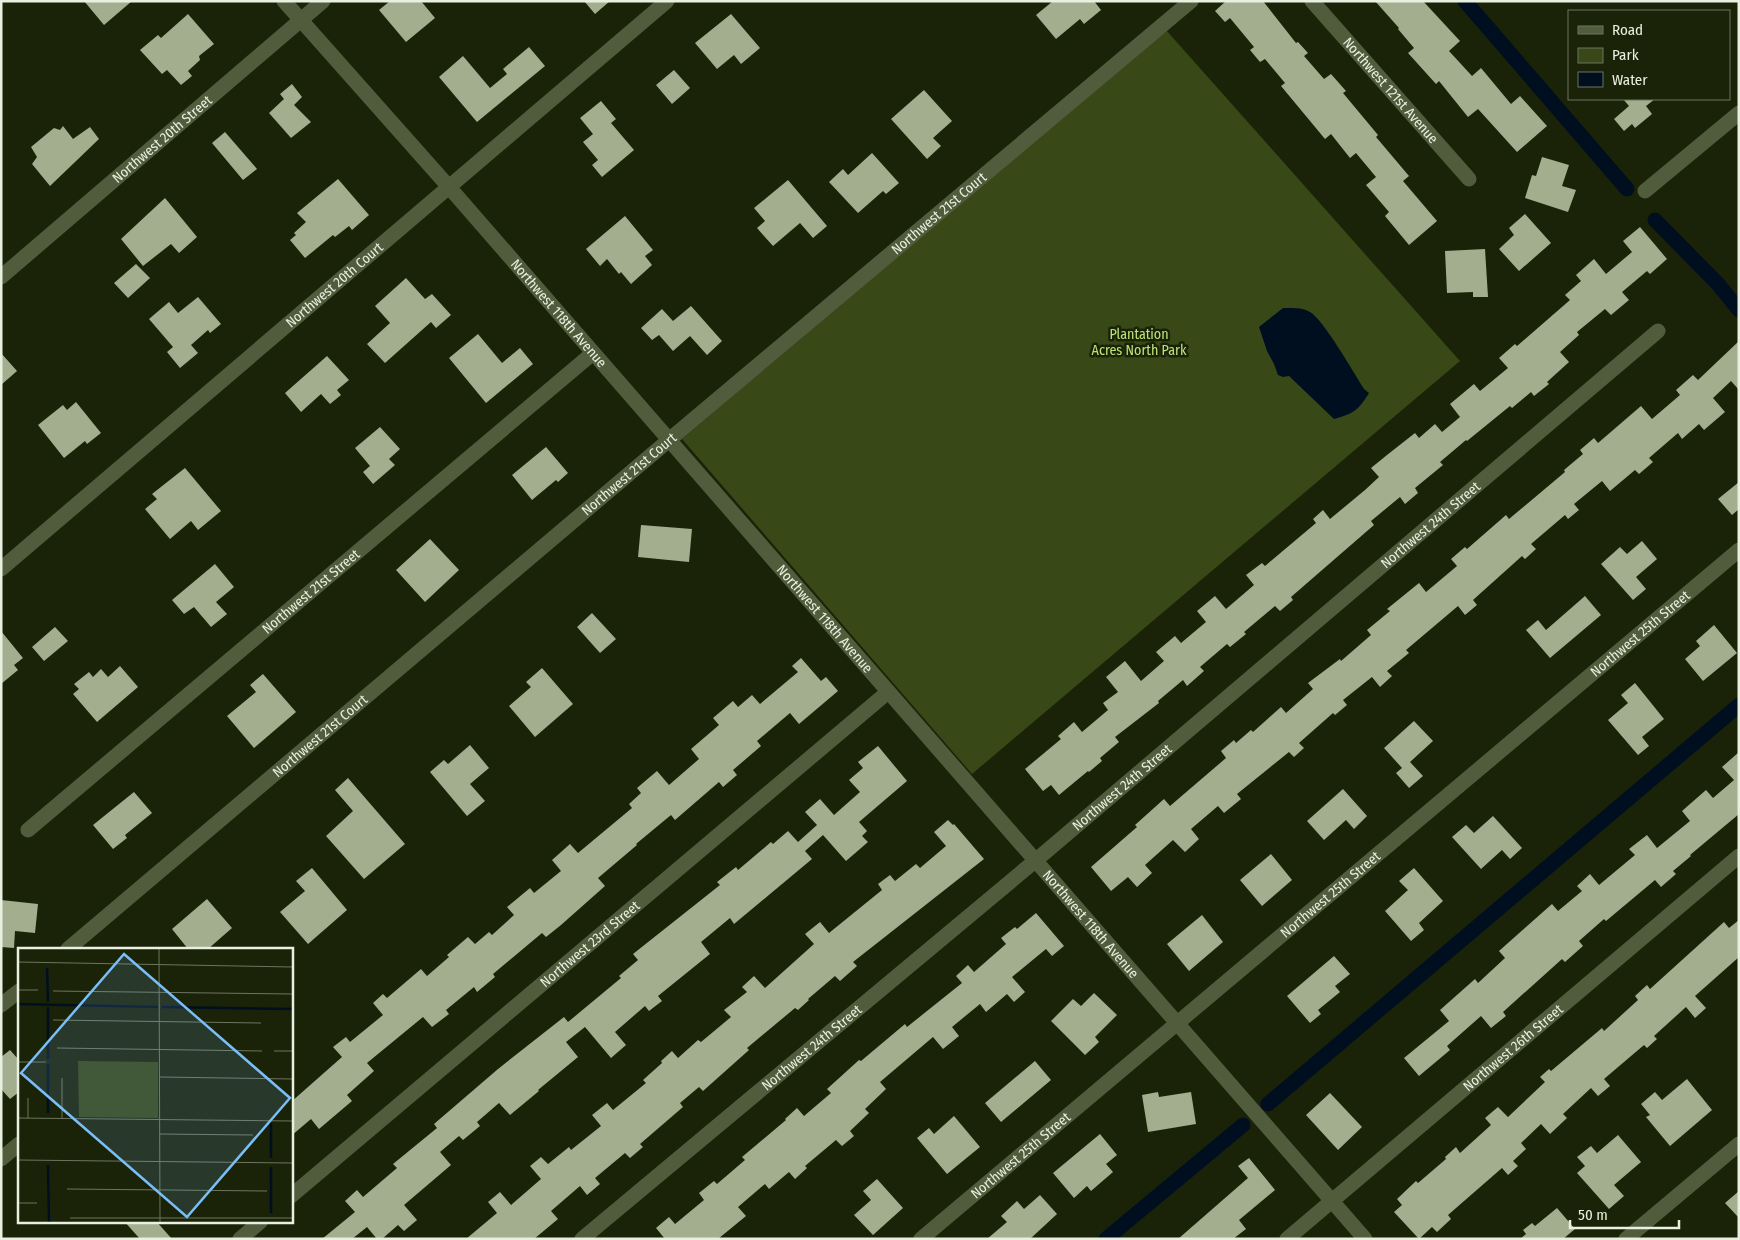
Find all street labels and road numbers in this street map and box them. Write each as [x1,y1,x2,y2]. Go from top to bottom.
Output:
street label: Northwest 121st Avenue [1340,34,1442,147]
street label: Northwest 20th Street [109,91,216,186]
street label: Northwest 21st Court [888,168,990,258]
street label: Northwest 20th Court [282,238,387,331]
street label: Northwest 118th Avenue [507,256,611,371]
street label: Northwest 21st Court [578,429,680,519]
street label: Northwest 24th Street [1377,477,1484,572]
street label: Northwest 21st Street [258,545,363,637]
street label: Northwest 118th Avenue [773,561,877,676]
street label: Northwest 25th Street [1587,586,1694,680]
street label: Northwest 21st Court [269,691,371,781]
street label: Northwest 24th Street [1069,740,1175,834]
street label: Northwest 25th Street [1277,847,1384,941]
street label: Northwest 118th Avenue [1039,867,1143,982]
street label: Northwest 23rd Street [537,897,643,991]
street label: Northwest 26th Street [1459,1000,1567,1095]
street label: Northwest 24th Street [758,1001,865,1094]
street label: Northwest 25th Street [967,1108,1074,1202]

